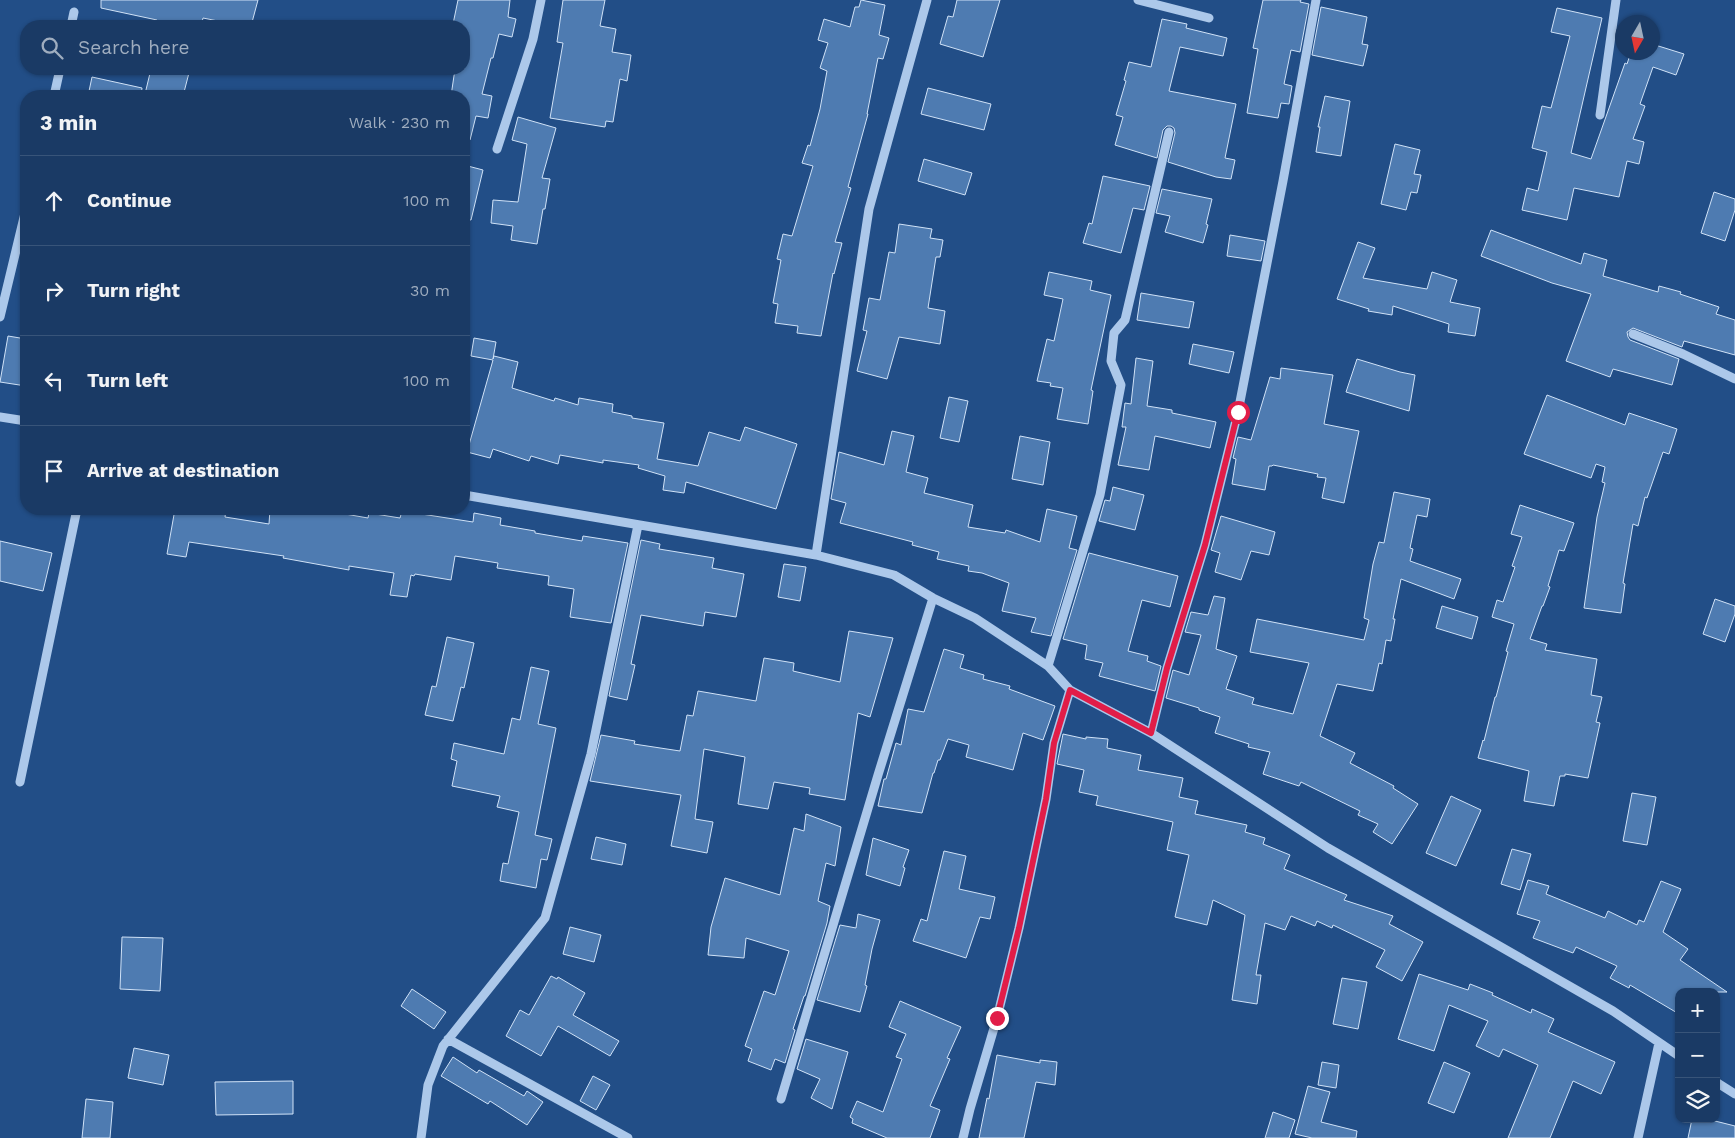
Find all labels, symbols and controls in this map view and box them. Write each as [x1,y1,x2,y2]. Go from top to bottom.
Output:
north arrow [1615,15,1660,60]
search box [20,20,470,75]
icon: search [38,34,66,62]
text: Search here [78,36,189,59]
text: 3 min [40,110,97,135]
text: Walk · 230 m [349,113,450,132]
icon: ahead [40,187,68,215]
text: Continue [87,189,171,212]
text: 100 m [403,191,450,210]
icon: right [40,277,68,305]
text: Turn right [87,279,180,302]
text: 30 m [410,281,450,300]
icon: left [40,367,68,395]
text: Turn left [87,369,168,392]
text: 100 m [403,371,450,390]
route start [1227,401,1250,424]
icon: arrive [40,457,68,485]
text: Arrive at destination [87,459,279,482]
map controls [1675,988,1720,1123]
button: + [1675,988,1720,1033]
route end [986,1007,1009,1030]
button: − [1675,1033,1720,1078]
button: layers [1675,1078,1720,1123]

